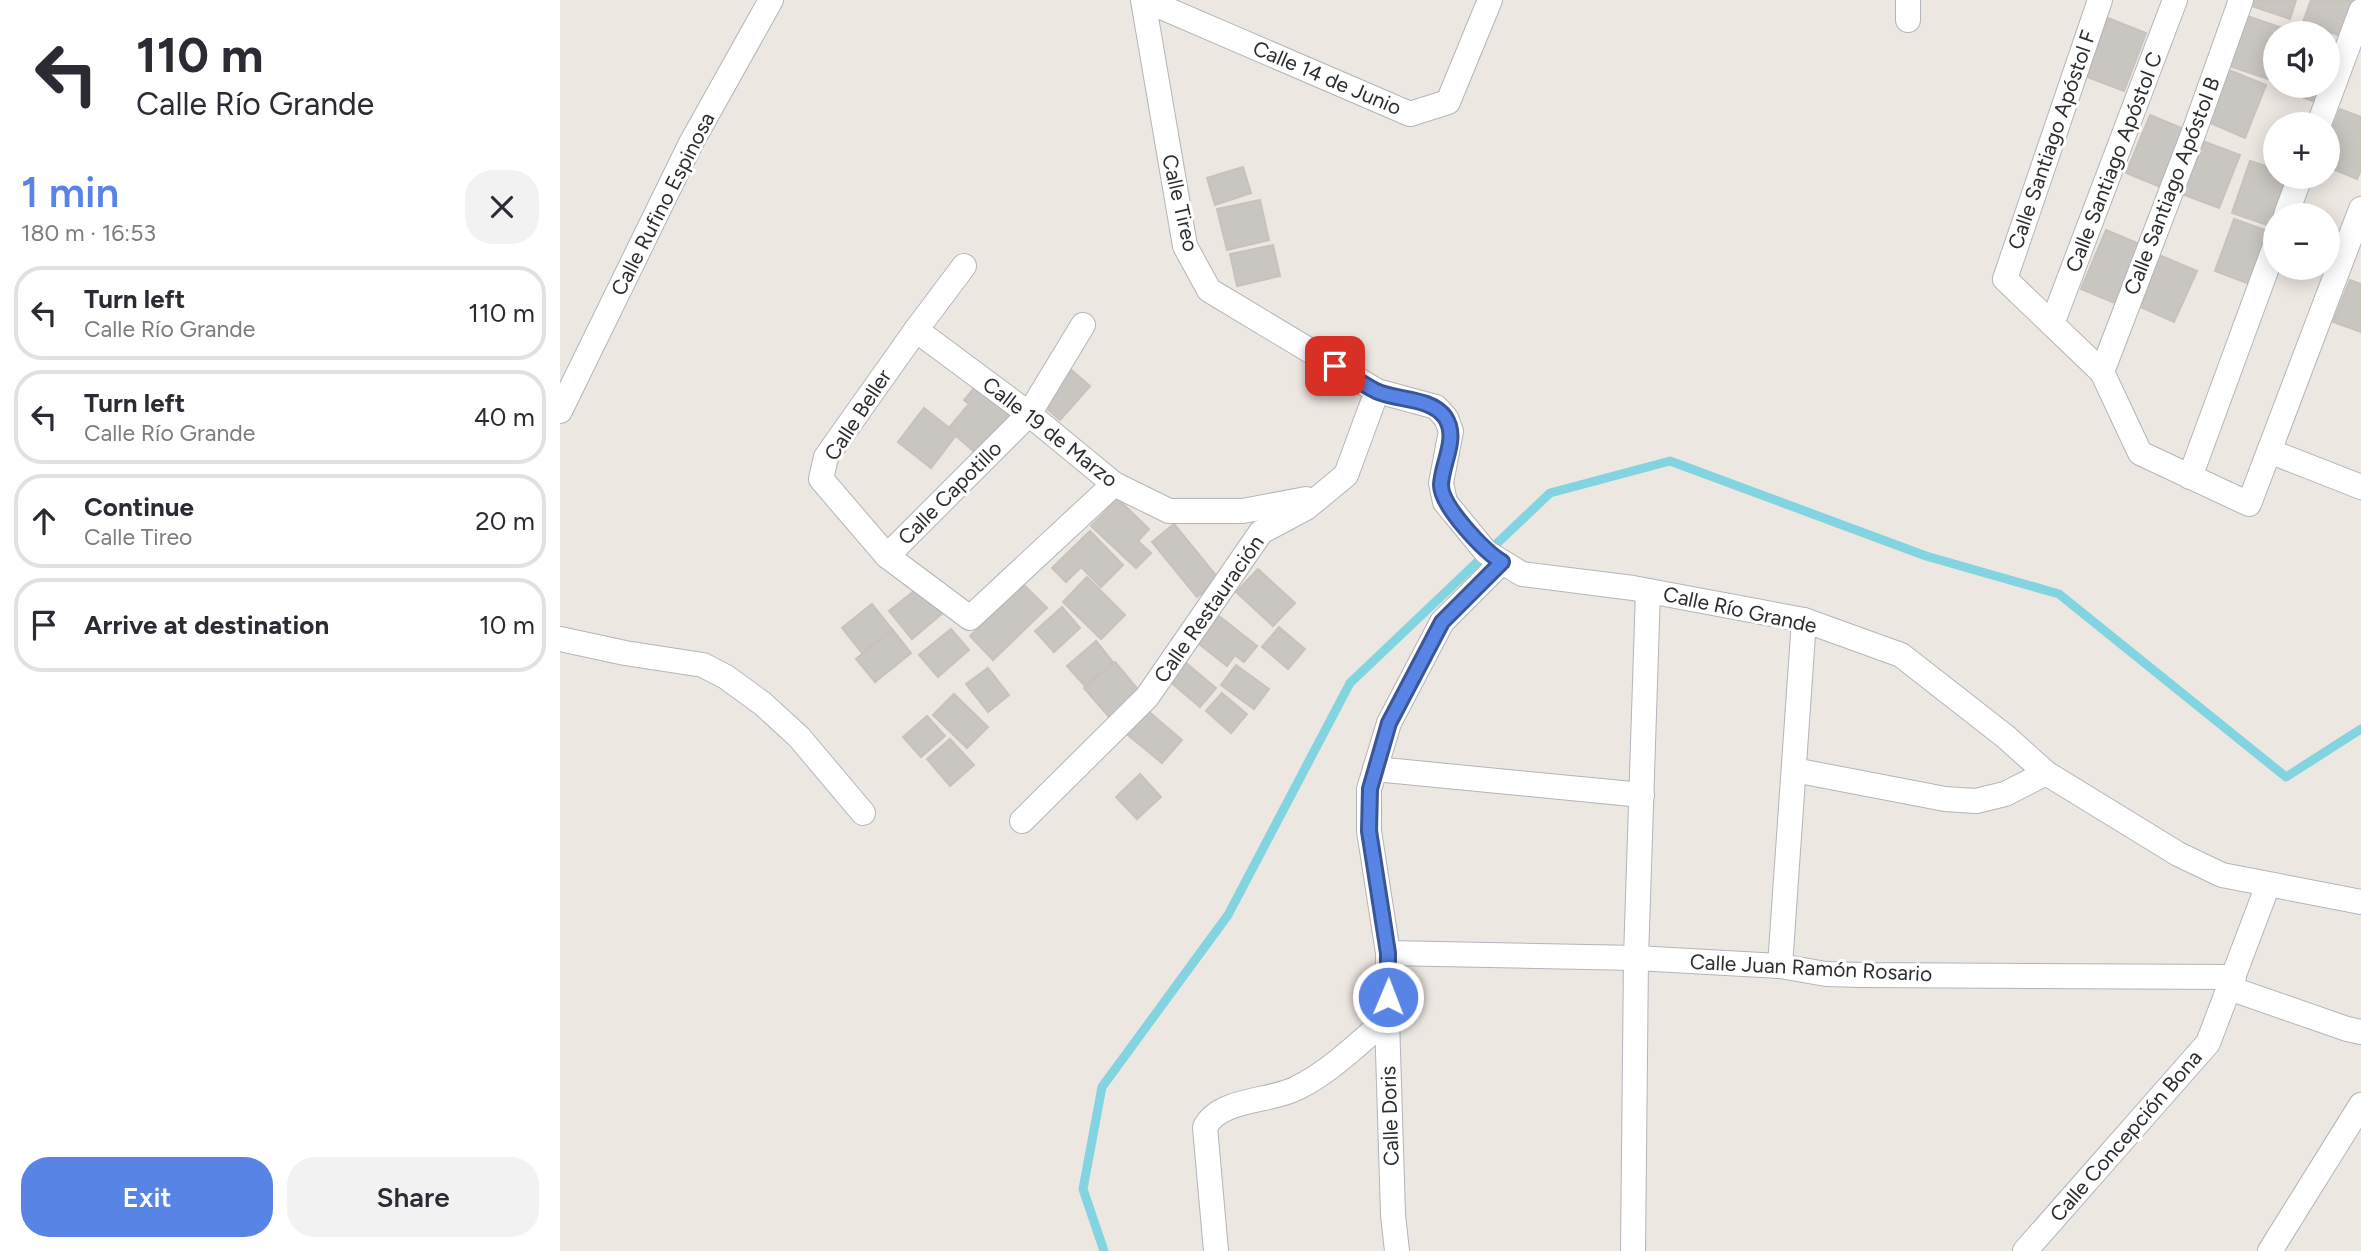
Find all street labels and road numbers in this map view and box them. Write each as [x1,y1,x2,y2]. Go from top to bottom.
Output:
street label: Calle Santiago Apóstol F [2002,27,2101,253]
street label: Calle 14 de Junio [1249,35,1405,120]
street label: Calle Santiago Apóstol C [2060,48,2167,275]
street label: Calle Santiago Apóstol B [2118,73,2225,298]
street label: Calle Rufino Espinosa [606,108,720,300]
street label: Calle Tireo [1157,152,1204,254]
street label: Calle Beller [819,364,896,465]
street label: Calle 19 de Marzo [978,371,1123,492]
street label: Calle Capotillo [893,436,1007,550]
street label: Calle Restauración [1148,530,1269,687]
street label: Calle Río Grande [1661,581,1819,638]
street label: Calle Juan Ramón Rosario [1689,949,1933,986]
street label: Calle Concepción Bona [2044,1045,2207,1226]
street label: Calle Doris [1375,1066,1404,1166]

